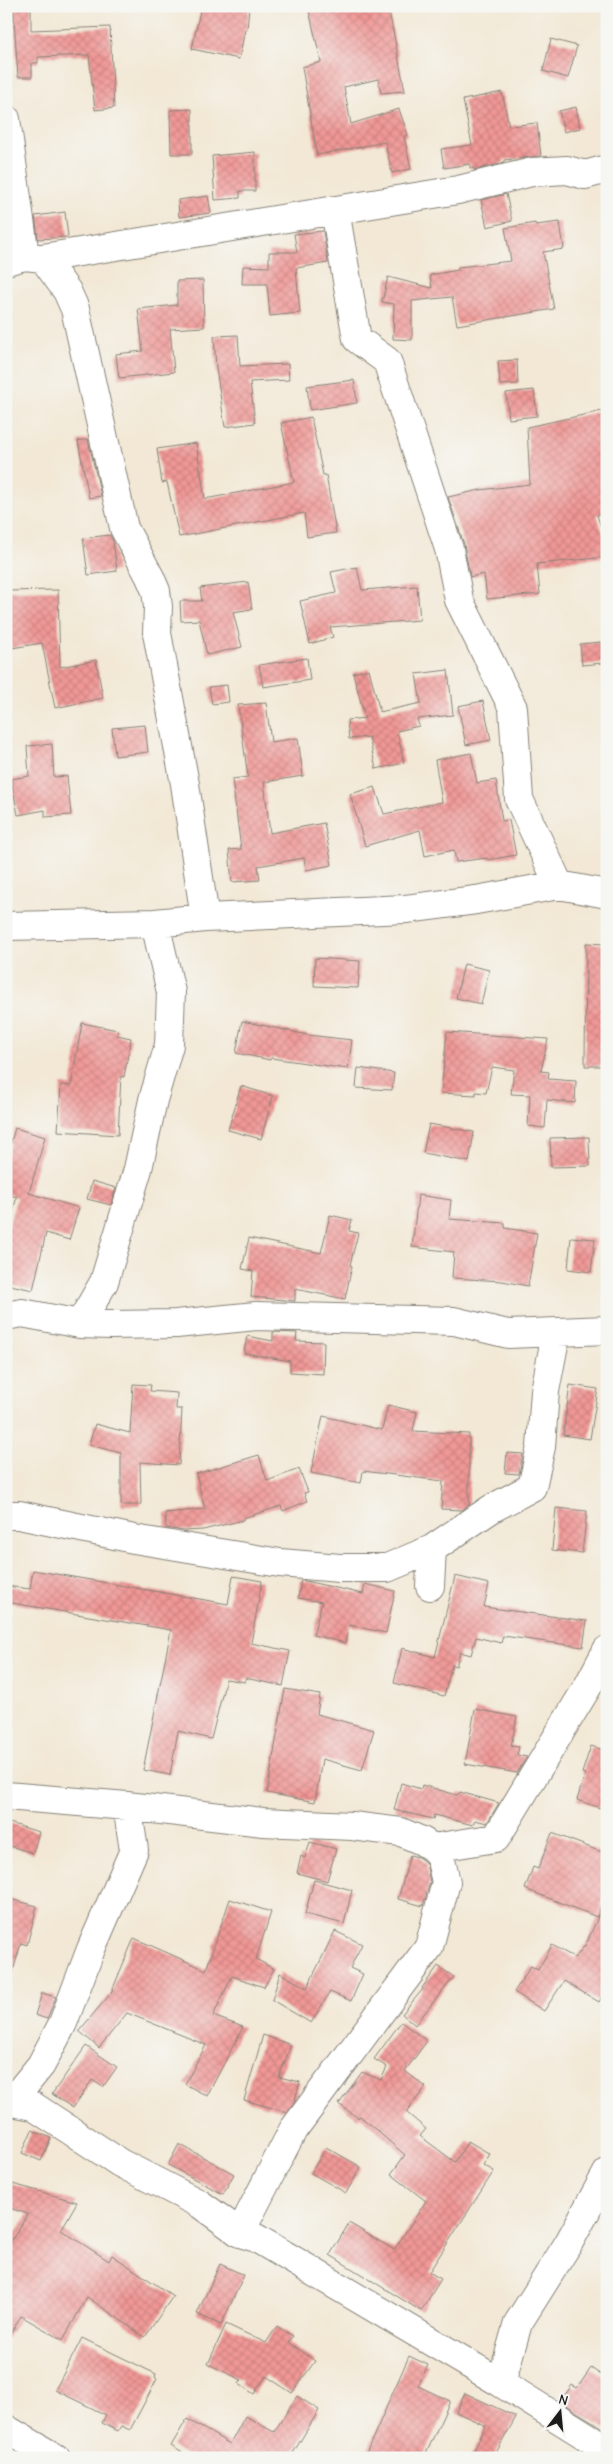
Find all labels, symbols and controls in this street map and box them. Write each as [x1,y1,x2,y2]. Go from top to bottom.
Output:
north arrow [536,2386,586,2436]
text: N [557,2391,570,2409]

